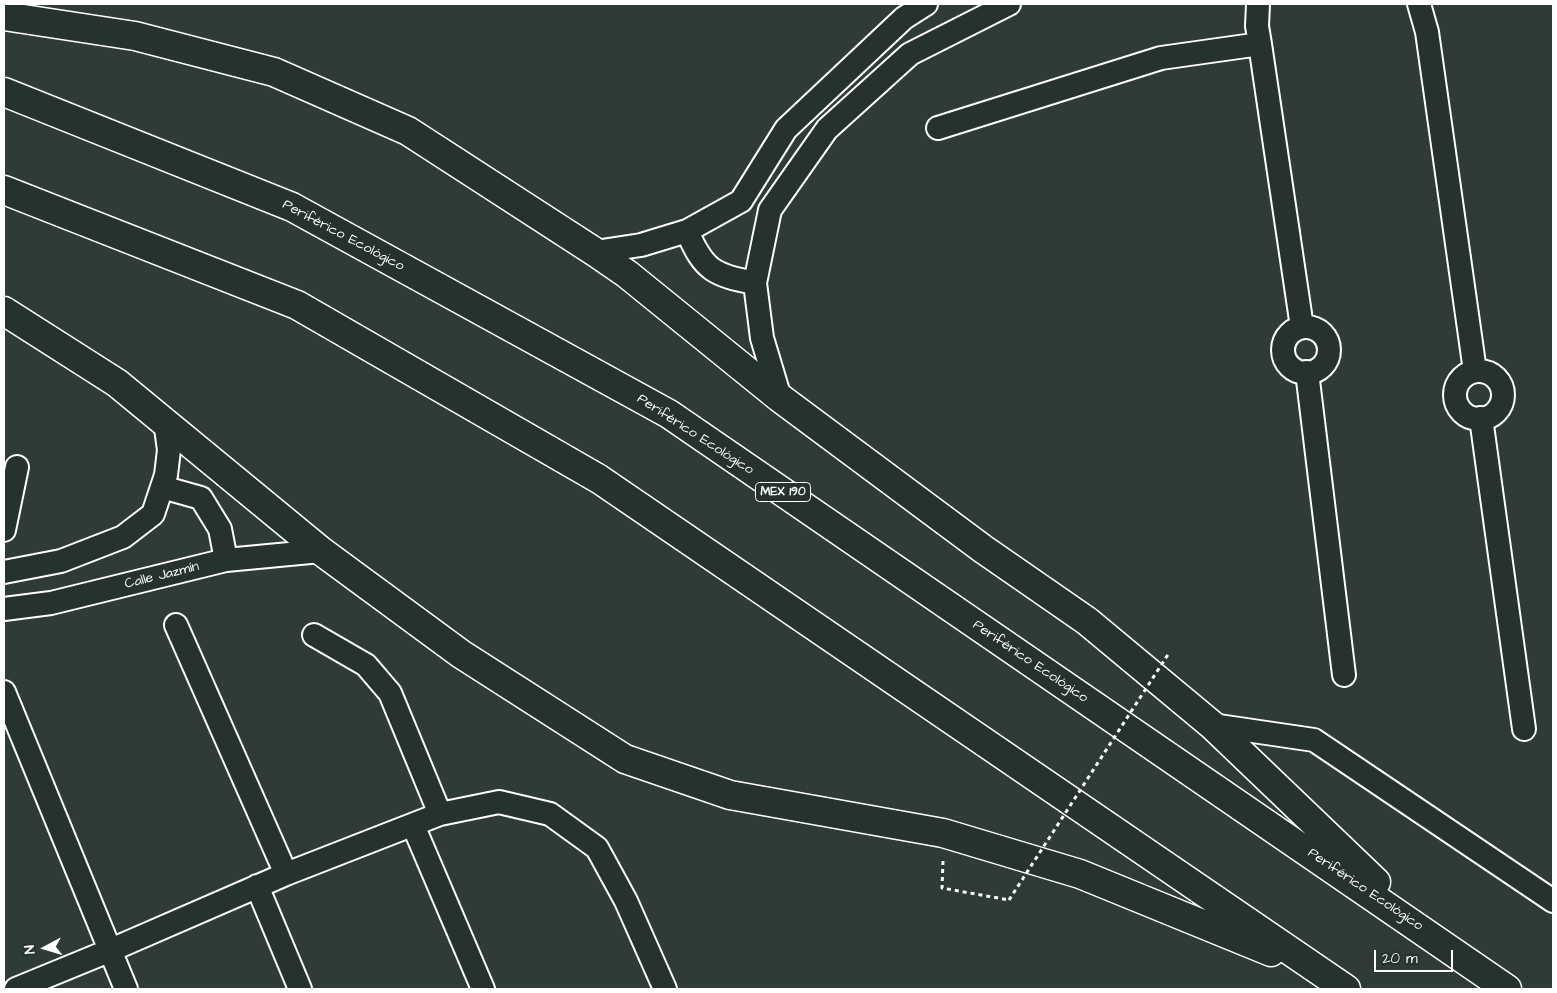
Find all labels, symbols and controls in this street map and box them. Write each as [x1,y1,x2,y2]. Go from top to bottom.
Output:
street label: Periférico Ecológico [279,197,407,275]
street label: Periférico Ecológico [634,391,756,479]
road number: MEX 190 [756,482,810,502]
street label: Calle Jazmín [123,559,201,593]
street label: Periférico Ecológico [969,617,1091,707]
street label: Periférico Ecológico [1304,845,1426,935]
north arrow [20,923,70,973]
scale bar [1377,940,1456,972]
text: N [20,944,40,955]
text: 20 m [1382,948,1418,969]

